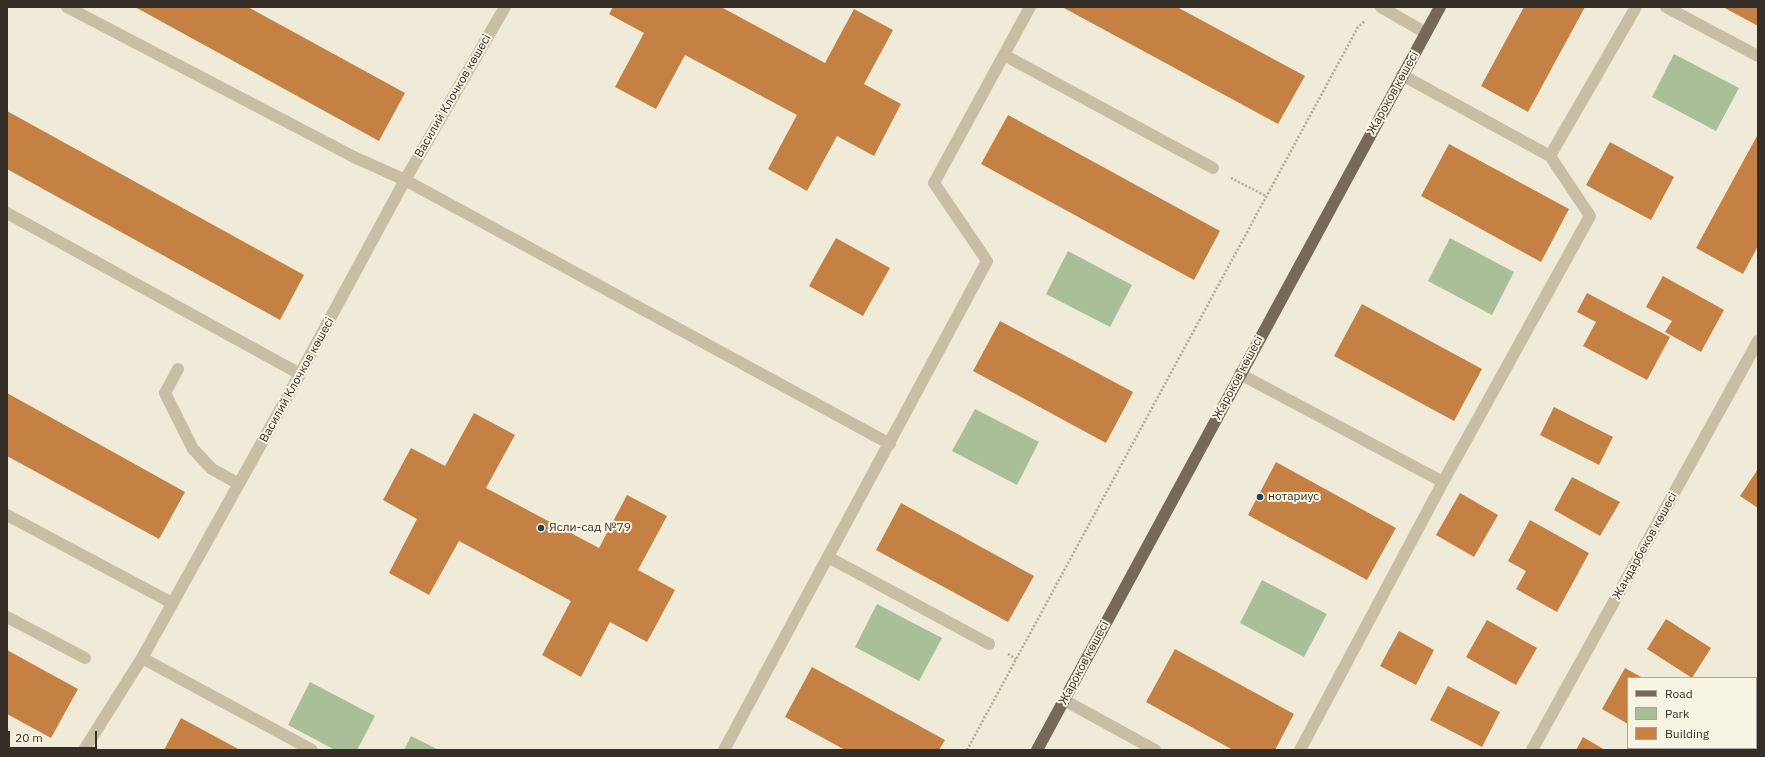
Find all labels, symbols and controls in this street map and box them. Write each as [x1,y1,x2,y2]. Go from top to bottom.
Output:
street label: Василий Клочков көшесі [412,32,494,160]
street label: Жароков көшесі [1364,49,1422,137]
street label: Василий Клочков көшесі [257,315,337,445]
street label: Жароков көшесі [1210,334,1266,422]
place label: нотариус [1268,490,1319,504]
street label: Жандарбеков көшесі [1610,490,1680,602]
marker: нотариус [1255,492,1265,502]
place label: Ясли-сад №79 [549,521,631,535]
marker: Ясли-сад №79 [536,523,546,533]
street label: Жароков көшесі [1056,619,1112,707]
legend [1627,677,1757,749]
text: Road [1665,686,1693,701]
text: Park [1665,706,1689,721]
scale bar [10,723,99,749]
text: Building [1665,726,1709,741]
text: 20 m [15,730,43,745]

